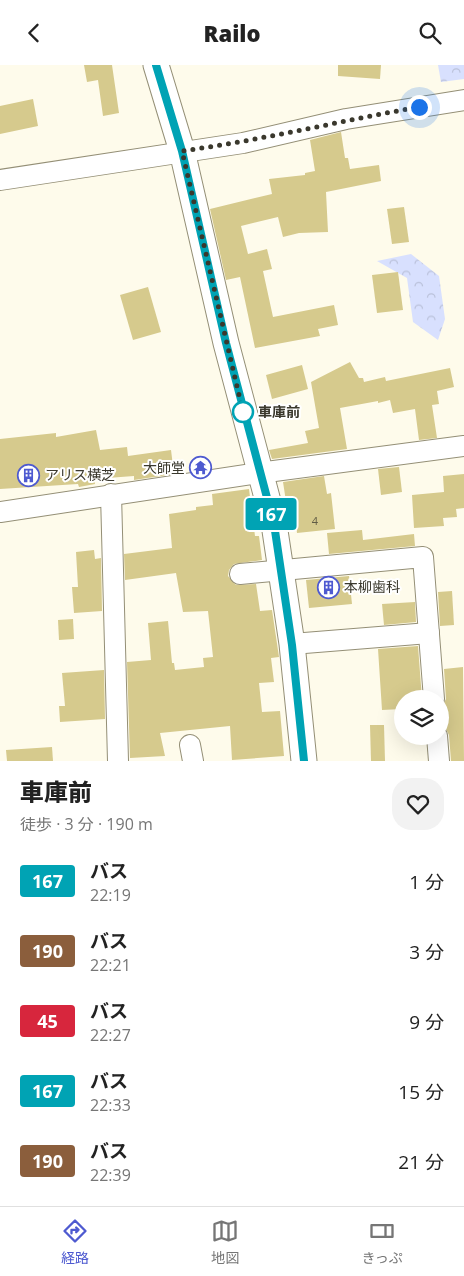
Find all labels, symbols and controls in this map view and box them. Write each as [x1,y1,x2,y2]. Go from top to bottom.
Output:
text: Railo [204,18,260,48]
icon: back [20,19,48,47]
icon: search [416,19,444,47]
your location [407,95,432,120]
marker: 車庫前 [232,401,254,423]
place label: 車庫前 [258,402,300,421]
temple icon: 大師堂 [189,456,213,480]
place label: 大師堂 [143,458,185,477]
building icon: アリス横芝 [17,463,41,487]
place label: アリス横芝 [45,465,115,484]
line badge: 167 [242,498,300,530]
text: 167 [256,502,286,526]
house number: 4 [312,513,319,528]
building icon: 本柳歯科 [316,575,340,599]
place label: 本柳歯科 [344,577,400,596]
map controls [394,690,449,745]
button: layers [394,690,449,745]
text: 車庫前 [20,775,92,808]
button: heart [392,778,444,830]
text: 徒歩 · 3 分 · 190 m [20,813,153,835]
text: バス [90,858,128,884]
text: 167 [32,869,63,893]
text: 1 分 [409,869,444,895]
text: 22:19 [90,884,131,906]
text: バス [90,928,128,954]
text: 190 [32,939,63,963]
text: 3 分 [409,939,444,965]
text: 22:21 [90,954,131,976]
text: バス [90,998,128,1024]
text: 45 [37,1009,58,1033]
text: 9 分 [409,1009,444,1035]
text: 22:27 [90,1024,131,1046]
text: バス [90,1068,128,1094]
text: 167 [32,1079,63,1103]
text: 15 分 [398,1079,444,1105]
text: 22:33 [90,1094,131,1116]
text: バス [90,1138,128,1164]
text: 190 [32,1149,63,1173]
text: 21 分 [398,1149,444,1175]
text: 22:39 [90,1164,131,1186]
tab: 経路 [61,1217,89,1267]
tab: 地図 [211,1217,239,1267]
tab: きっぷ [361,1217,403,1267]

